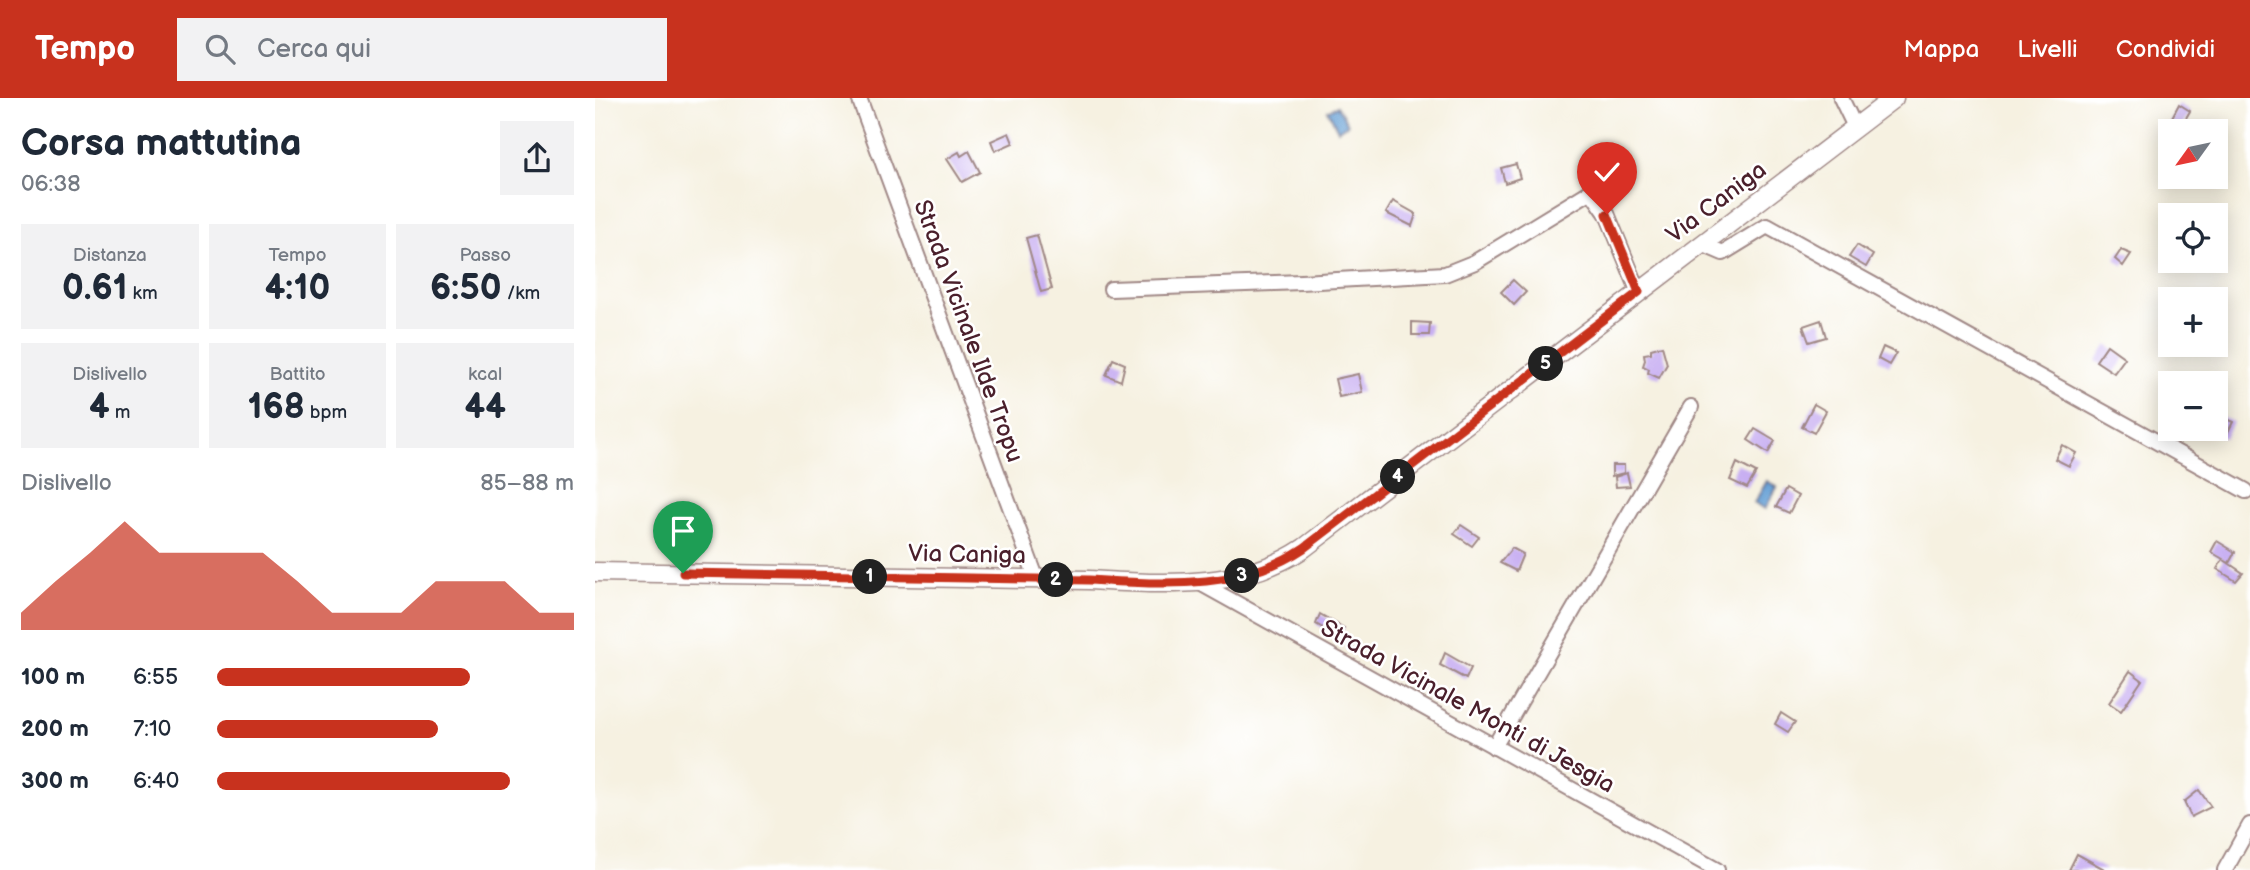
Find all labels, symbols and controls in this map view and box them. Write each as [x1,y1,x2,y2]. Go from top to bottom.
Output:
search box [177,18,667,81]
text: Tempo [35,29,135,69]
icon: search [201,30,239,68]
text: Cerca qui [257,34,371,65]
text: Mappa [1904,35,1979,64]
text: Livelli [2017,35,2078,64]
text: Condividi [2116,35,2215,64]
north arrow [2158,119,2228,189]
map controls [2158,119,2228,441]
text: Corsa mattutina [21,121,302,166]
button: share [500,121,574,195]
pin [1577,142,1637,214]
icon: check [1588,153,1626,191]
street label: Via Caniga [1661,155,1772,249]
text: 06:38 [21,170,81,198]
street label: Strada Vicinale Ilde Tropu [908,196,1030,466]
button: locate [2158,203,2228,273]
text: Distanza [73,244,147,267]
text: Tempo [268,244,327,267]
text: Passo [459,244,511,267]
text: 0.61 [62,267,127,310]
text: 4:10 [265,267,330,310]
text: 6:50 [430,267,502,310]
text: km [127,282,158,305]
text: /km [502,282,540,305]
button: + [2158,287,2228,357]
pin: 5 [1529,346,1563,382]
text: 5 [1540,352,1551,375]
text: Dislivello [72,363,147,386]
text: Battito [270,363,325,386]
text: kcal [468,363,502,386]
button: − [2158,371,2228,441]
text: 4 [89,386,110,429]
text: 168 [248,386,305,429]
text: 44 [465,386,506,429]
text: m [110,401,131,424]
text: bpm [305,401,347,424]
pin: 4 [1381,460,1415,494]
text: 4 [1392,465,1403,488]
text: Dislivello [21,469,112,497]
text: 85–88 m [480,469,574,497]
pin [653,501,713,573]
icon: arrive [664,512,702,550]
street label: Via Caniga [908,539,1026,570]
pin: 3 [1225,559,1259,594]
pin: 1 [853,560,887,594]
pin: 2 [1039,562,1073,598]
text: 3 [1236,564,1247,587]
text: 1 [866,565,874,588]
text: 2 [1050,568,1061,591]
street label: Strada Vicinale Monti di Jesgia [1316,613,1620,800]
text: 100 m [21,663,85,691]
text: 6:55 [133,663,178,691]
text: 200 m [21,715,89,743]
text: 7:10 [133,715,171,743]
text: 300 m [21,767,89,795]
text: 6:40 [133,767,179,795]

